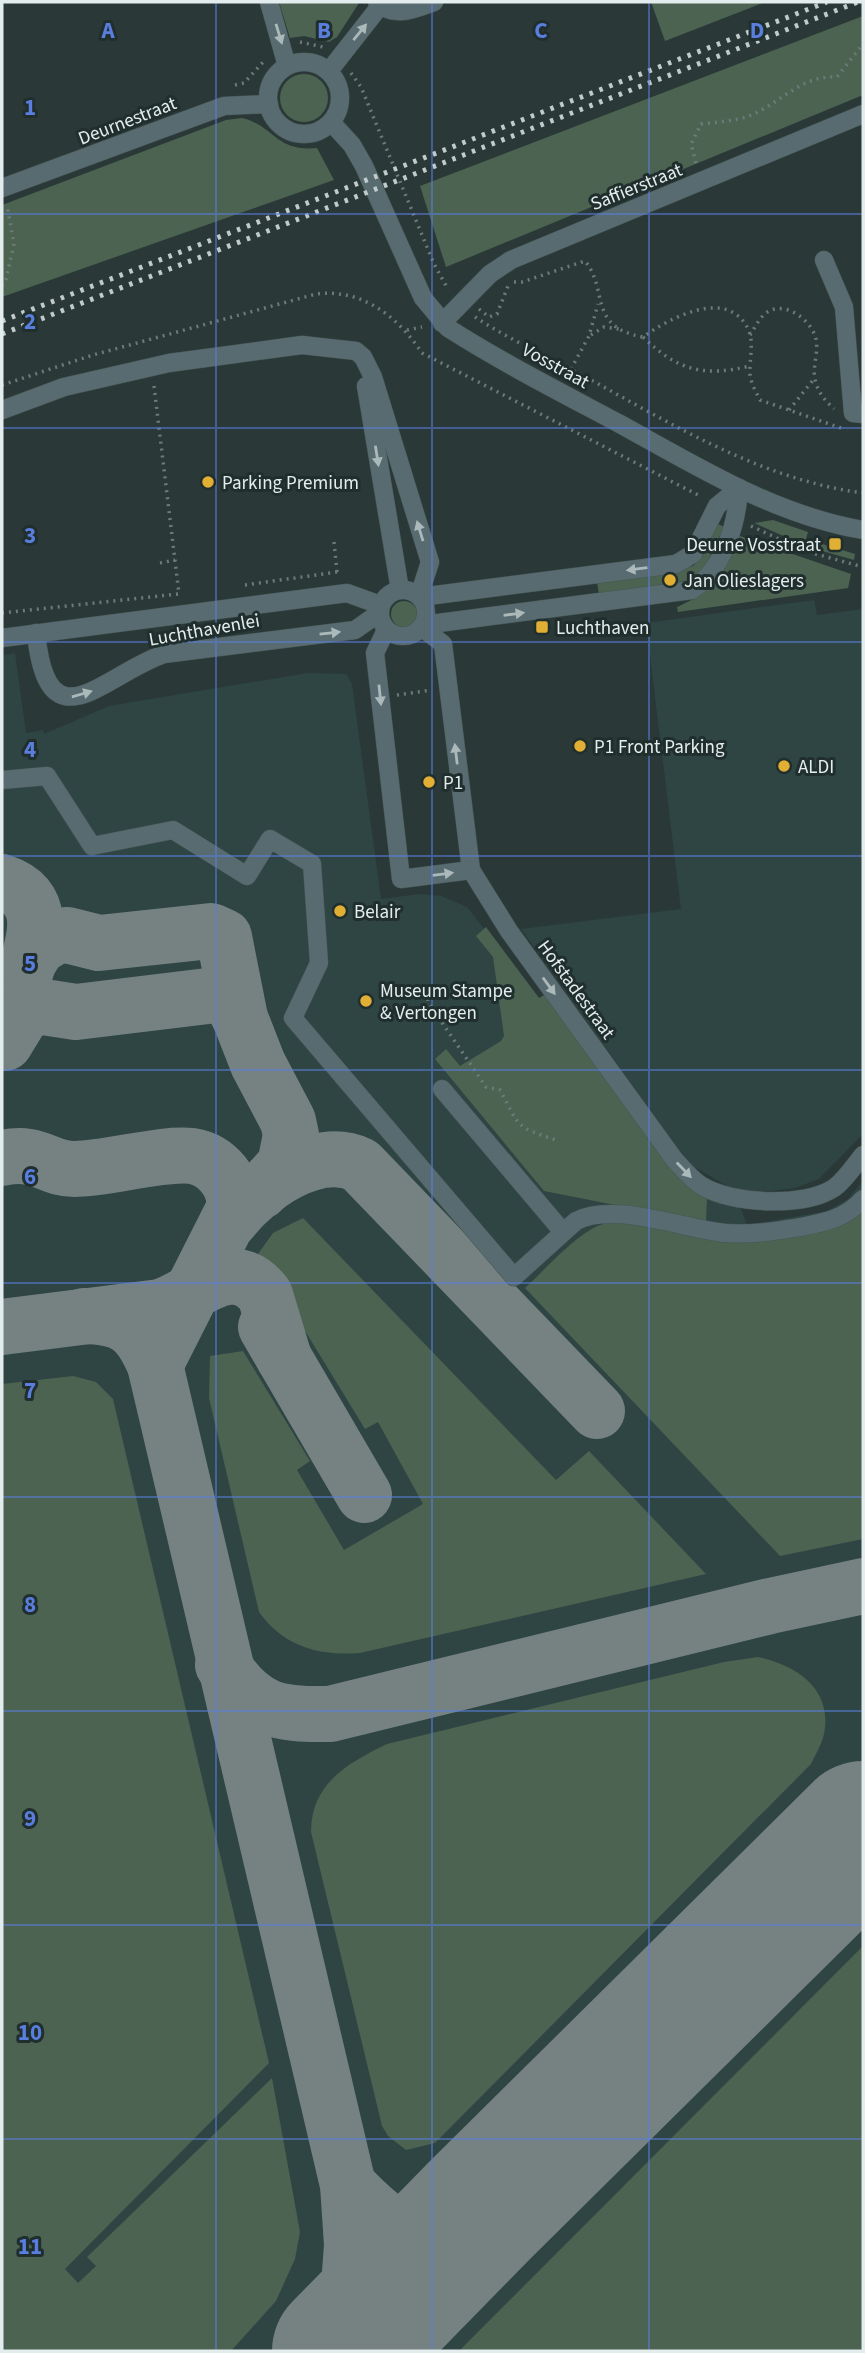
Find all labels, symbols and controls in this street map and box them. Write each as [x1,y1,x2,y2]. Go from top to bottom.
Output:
text: A [100,14,115,47]
text: B [317,14,331,47]
text: C [534,14,548,47]
text: D [750,14,764,47]
one-way arrow [275,23,285,44]
one-way arrow [352,23,367,41]
street label: Deurnestraat [74,90,181,153]
text: 1 [24,91,36,124]
street label: Saffierstraat [587,157,687,218]
text: 2 [24,305,36,338]
street label: Vosstraat [517,337,594,396]
one-way arrow [372,445,383,467]
place label: Parking Premium [222,470,359,497]
marker: Parking Premium [200,474,216,490]
text: 3 [24,519,36,552]
one-way arrow [415,520,425,541]
place label: Deurne Vosstraat [686,532,822,559]
marker: Deurne Vosstraat [827,536,843,552]
one-way arrow [626,564,648,575]
place label: Jan Olieslagers [684,568,804,595]
marker: Jan Olieslagers [662,572,678,588]
street label: Luchthavenlei [147,607,262,654]
one-way arrow [504,609,526,620]
place label: Luchthaven [556,615,649,642]
marker: Luchthaven [534,619,550,635]
one-way arrow [320,627,342,638]
one-way arrow [374,684,385,706]
one-way arrow [72,689,93,699]
text: 4 [24,733,36,766]
place label: P1 Front Parking [594,734,725,761]
marker: P1 Front Parking [572,738,588,754]
one-way arrow [451,743,462,765]
place label: ALDI [798,754,834,781]
marker: ALDI [776,758,792,774]
place label: P1 [443,770,463,797]
marker: P1 [421,774,437,790]
one-way arrow [432,868,454,879]
place label: Belair [354,899,401,926]
marker: Belair [332,903,348,919]
street label: Hofstadestraat [531,935,621,1045]
text: 5 [24,947,36,980]
one-way arrow [542,977,556,996]
place label: Museum Stampe & Vertongen [380,978,512,1027]
marker: Museum Stampe & Vertongen [358,993,374,1009]
text: 6 [24,1160,36,1193]
one-way arrow [675,1161,692,1178]
text: 7 [24,1374,36,1407]
text: 8 [24,1588,36,1621]
text: 9 [24,1802,36,1835]
text: 10 [18,2016,42,2049]
text: 11 [18,2230,42,2263]

